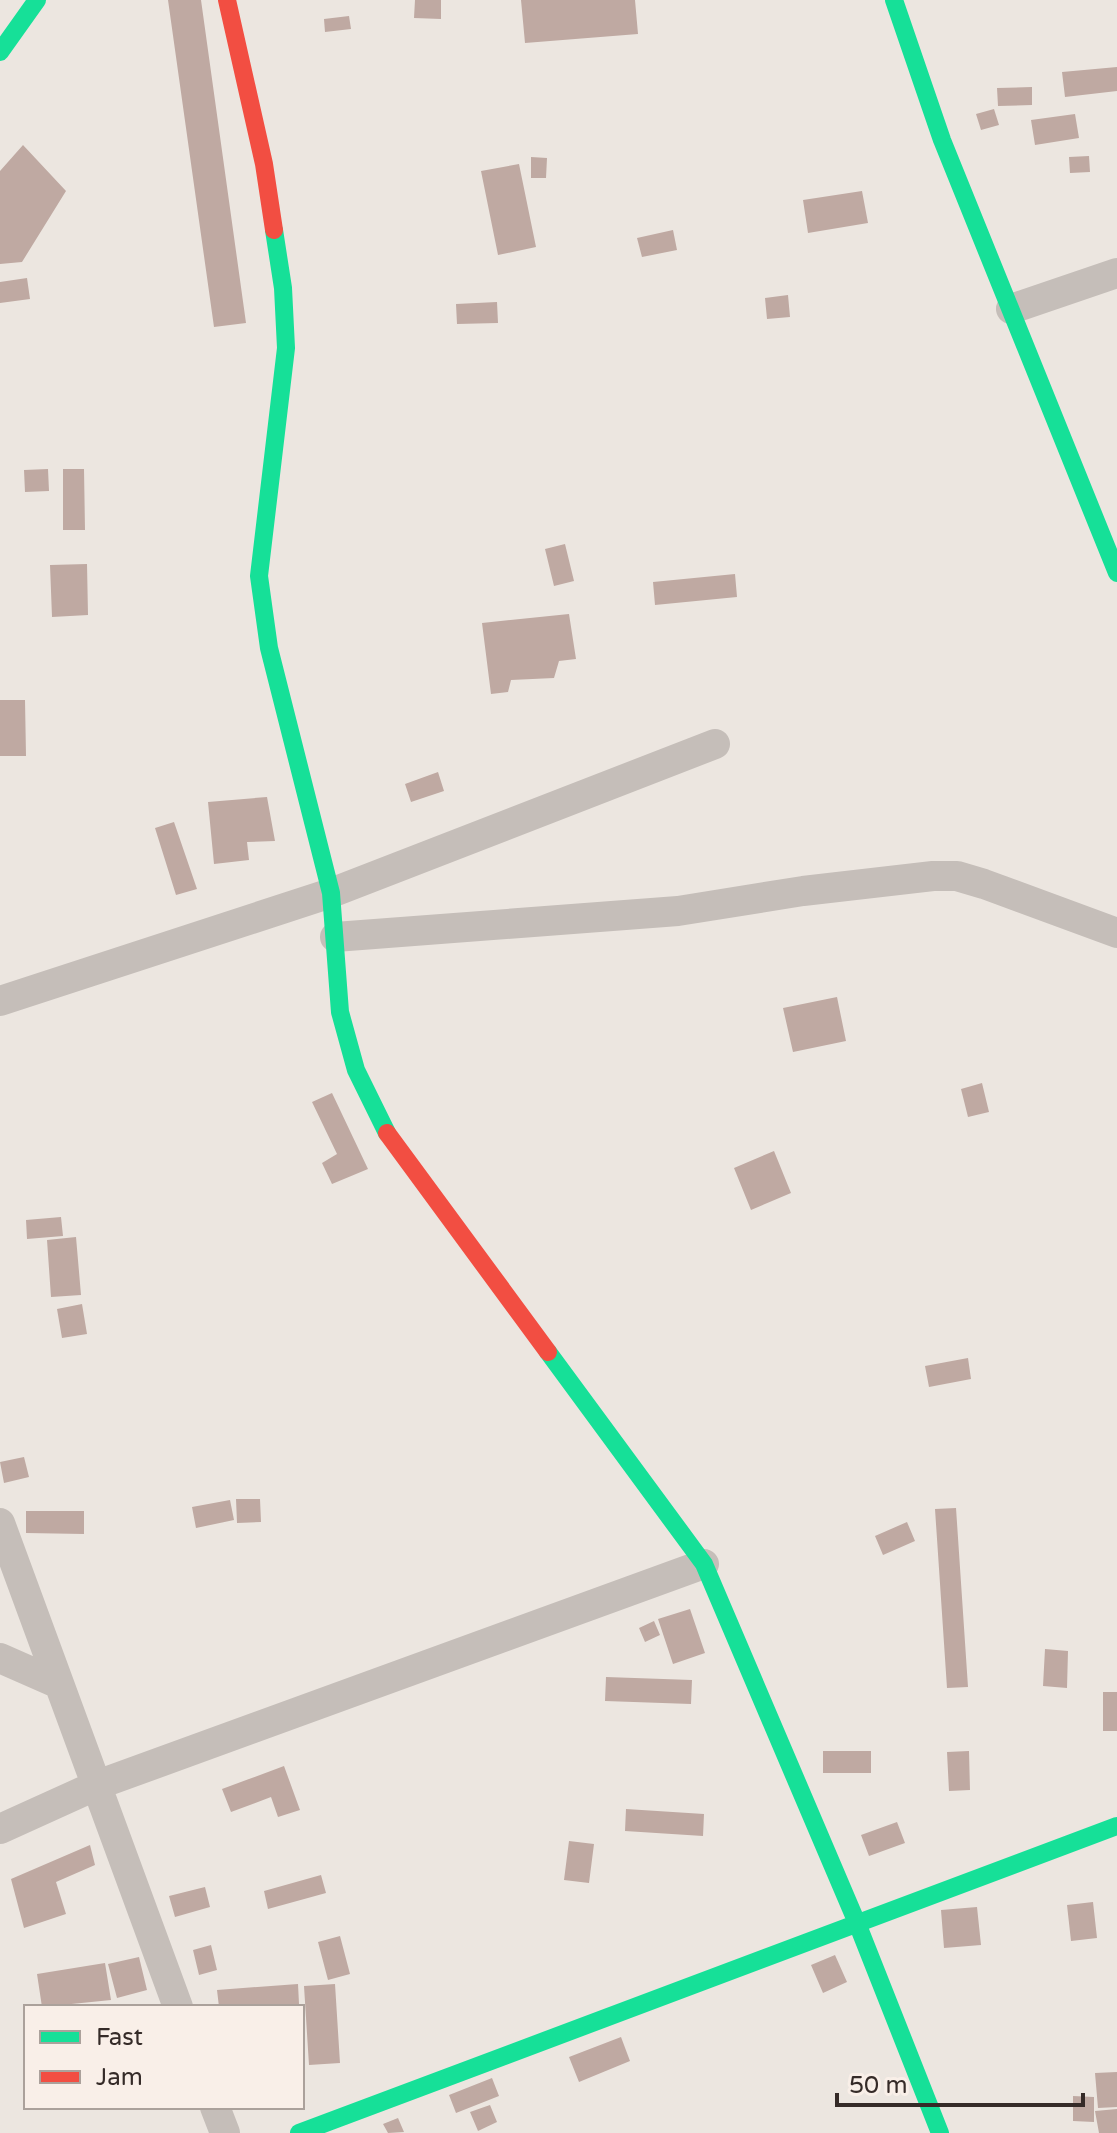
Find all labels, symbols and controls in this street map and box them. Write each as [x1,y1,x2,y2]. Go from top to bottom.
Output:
legend [24,2005,304,2109]
text: Fast [96,2023,143,2052]
scale bar [837,2057,1083,2107]
text: Jam [96,2063,143,2092]
text: 50 m [849,2071,907,2100]

